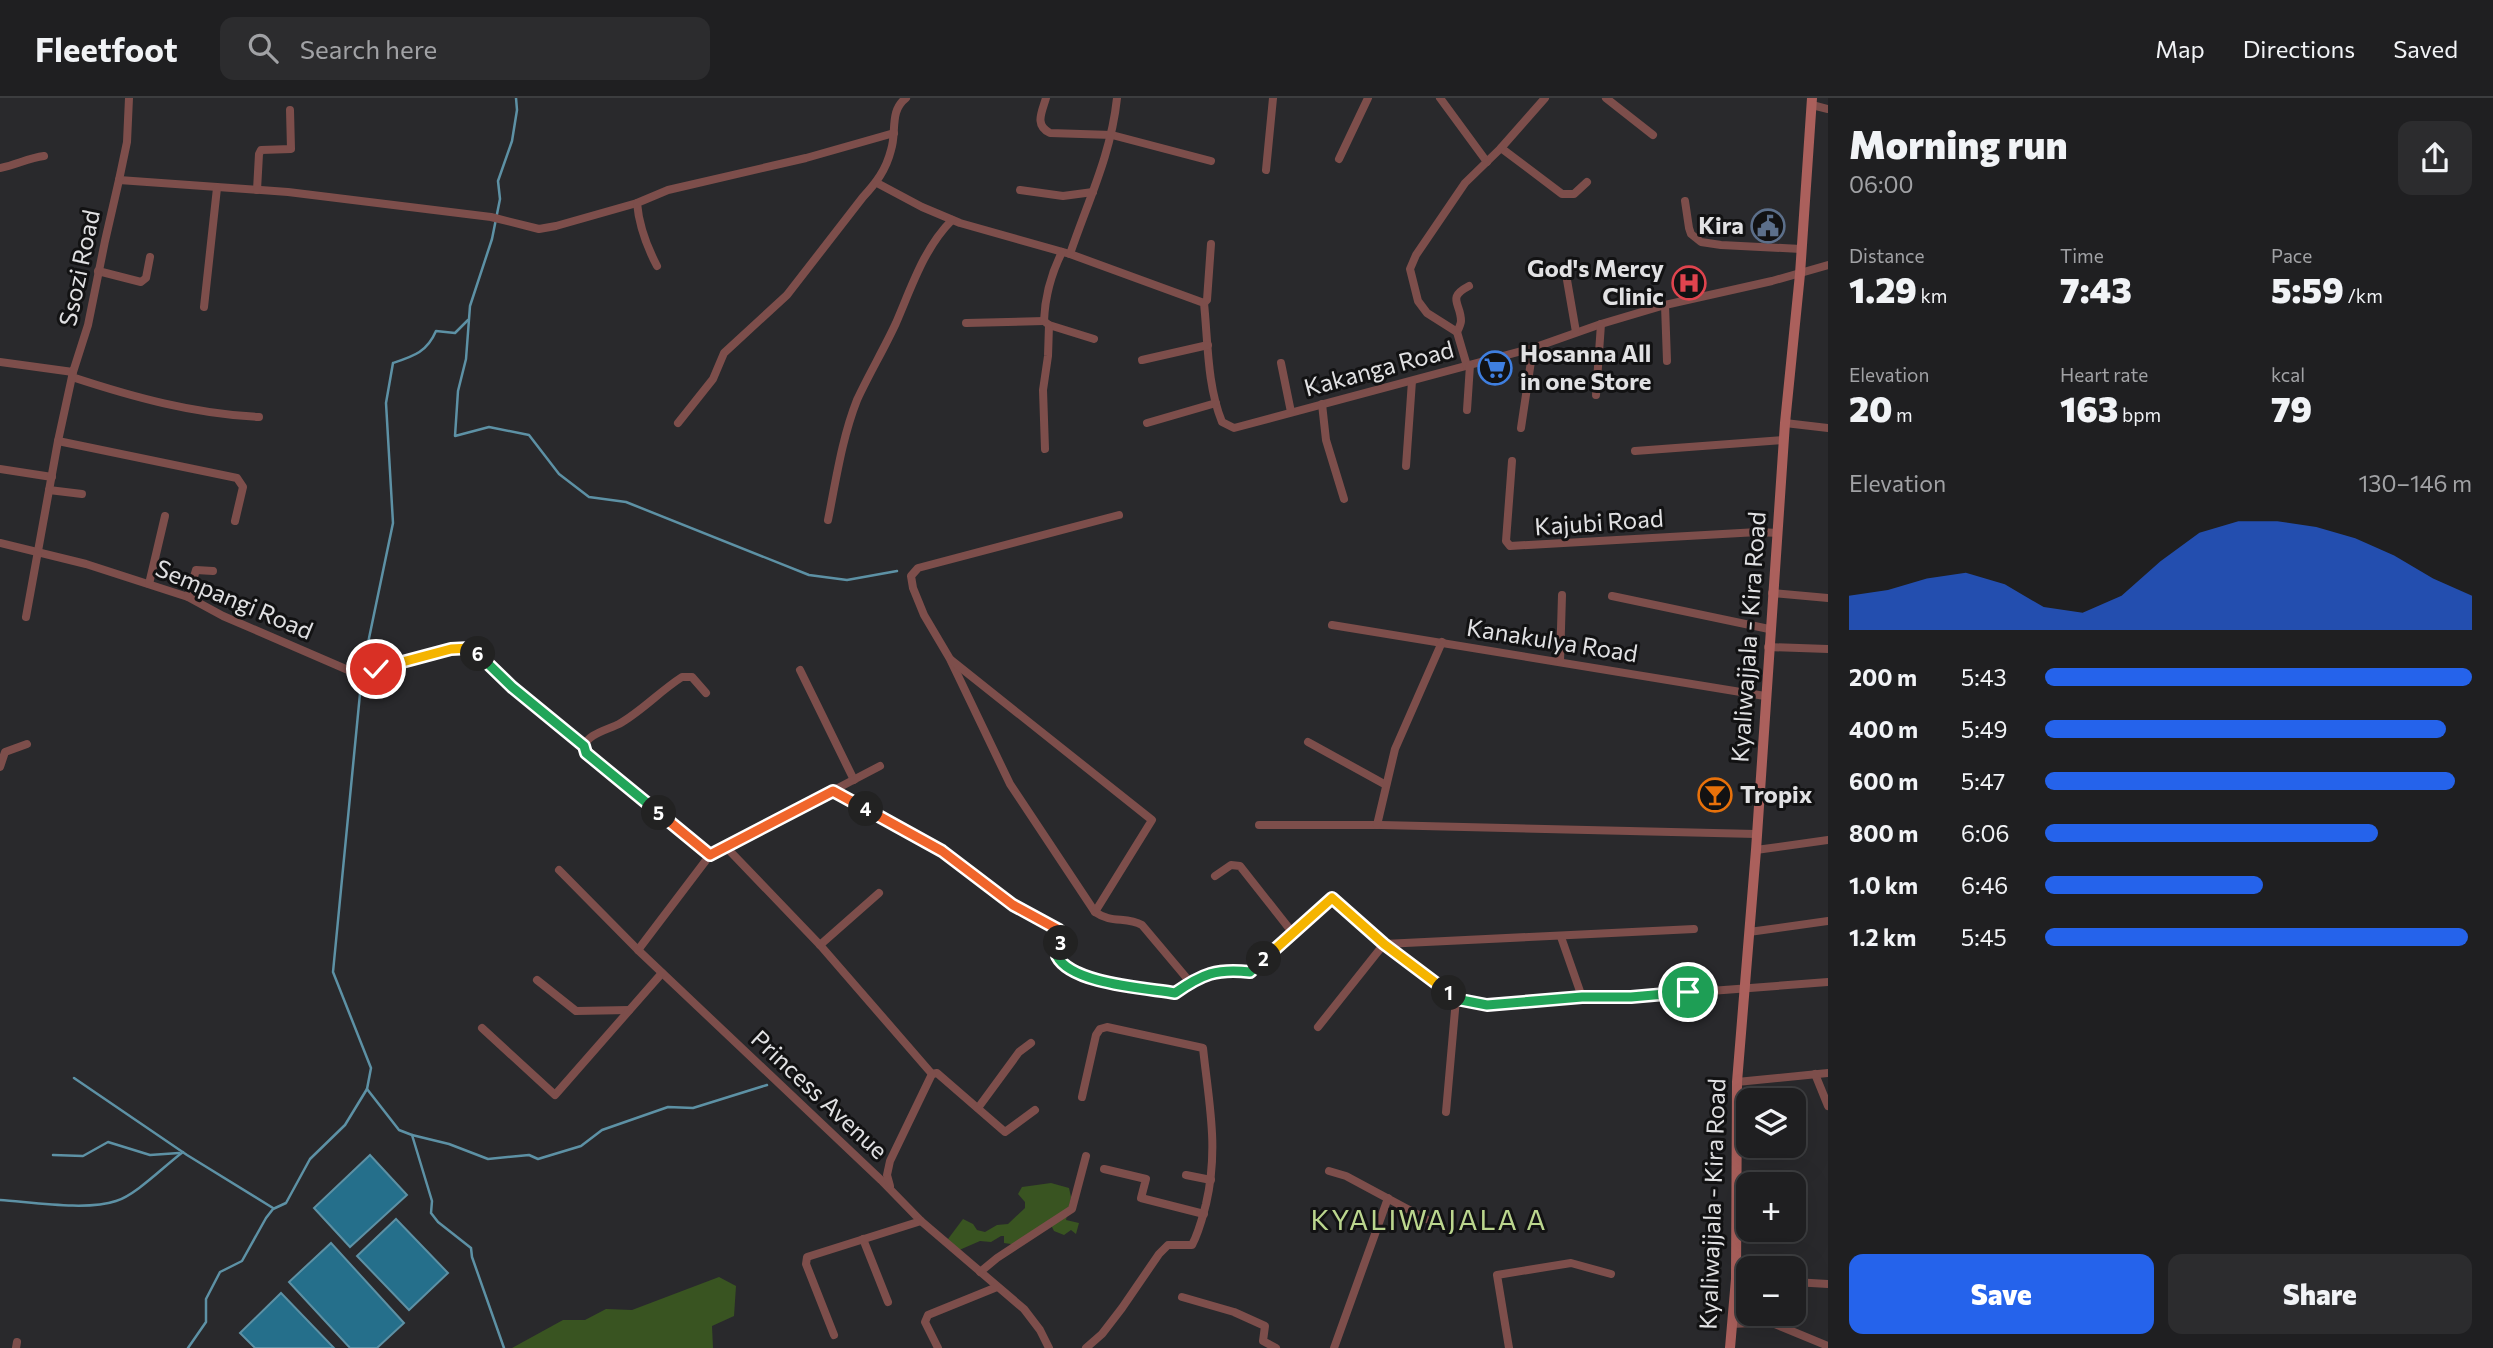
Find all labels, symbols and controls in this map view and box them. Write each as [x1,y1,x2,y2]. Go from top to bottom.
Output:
search box [220,17,710,80]
text: Fleetfoot [35,28,178,69]
icon: search [244,29,282,67]
text: Search here [300,33,437,64]
text: Map [2155,34,2205,63]
text: Directions [2243,34,2355,63]
text: Saved [2393,34,2458,63]
text: Morning run [1849,120,2068,167]
button: share [2398,121,2472,195]
text: 06:00 [1849,170,1913,198]
street label: Ssozi Road [52,207,105,328]
public building icon: Kira [1749,207,1787,245]
place label: Kira [1698,210,1744,239]
text: Distance [1849,244,1925,267]
text: Time [2060,244,2104,267]
text: Pace [2271,244,2312,267]
place label: God's Mercy Clinic [1527,253,1664,310]
hospital icon: God's Mercy Clinic [1670,264,1708,302]
text: 1.29 [1849,267,1917,310]
text: 7:43 [2060,267,2132,310]
text: 5:59 [2271,267,2344,310]
text: km [1917,284,1947,307]
text: /km [2344,284,2383,307]
street label: Kakanga Road [1300,334,1457,401]
place label: Hosanna All in one Store [1520,338,1651,395]
supermarket icon: Hosanna All in one Store [1476,349,1514,387]
text: Elevation [1849,363,1929,386]
text: Heart rate [2060,363,2148,386]
text: kcal [2271,363,2305,386]
text: 20 [1849,386,1892,429]
text: 163 [2060,386,2118,429]
text: 79 [2271,386,2312,429]
text: m [1892,403,1913,426]
text: bpm [2118,403,2161,426]
text: Elevation [1849,469,1946,497]
text: 130–146 m [2358,469,2472,497]
street label: Kajubi Road [1533,503,1664,540]
street label: Kyaliwajjala - Kira Road [1724,510,1771,763]
street label: Sempangi Road [152,552,318,645]
street label: Kanakulya Road [1465,612,1640,667]
pin: 6 [461,636,496,672]
pin [346,639,406,699]
text: 6 [472,642,483,665]
icon: check [357,650,395,688]
text: 200 m [1849,663,1917,691]
text: 5:43 [1961,663,2007,691]
text: 400 m [1849,715,1918,743]
text: 5:49 [1961,715,2007,743]
text: 600 m [1849,767,1918,795]
text: 5:47 [1961,767,2005,795]
bar icon: Tropix [1696,776,1734,814]
place label: Tropix [1740,779,1813,808]
pin: 4 [848,792,884,826]
pin: 5 [642,796,676,830]
text: 4 [860,797,871,820]
text: 5 [653,801,664,824]
text: 800 m [1849,819,1918,847]
text: 6:06 [1961,819,2009,847]
text: 1.0 km [1849,871,1918,899]
text: 6:46 [1961,871,2008,899]
text: 1.2 km [1849,923,1916,951]
text: 5:45 [1961,923,2007,951]
pin: 3 [1044,926,1078,960]
text: 3 [1055,931,1066,954]
pin: 2 [1246,942,1282,976]
text: 2 [1258,947,1269,970]
pin [1658,962,1718,1022]
icon: arrive [1669,973,1707,1011]
pin: 1 [1432,976,1466,1010]
text: 1 [1444,981,1453,1004]
street label: Princess Avenue [746,1023,894,1164]
street label: Kyaliwajjala - Kira Road [1693,1078,1730,1330]
map controls [1736,1088,1806,1326]
button: layers [1736,1088,1806,1158]
button: + [1736,1172,1806,1242]
district label: KYALIWAJALA A [1310,1202,1548,1236]
button: Save [1849,1254,2154,1334]
button: Share [2168,1254,2472,1334]
button: − [1736,1256,1806,1326]

